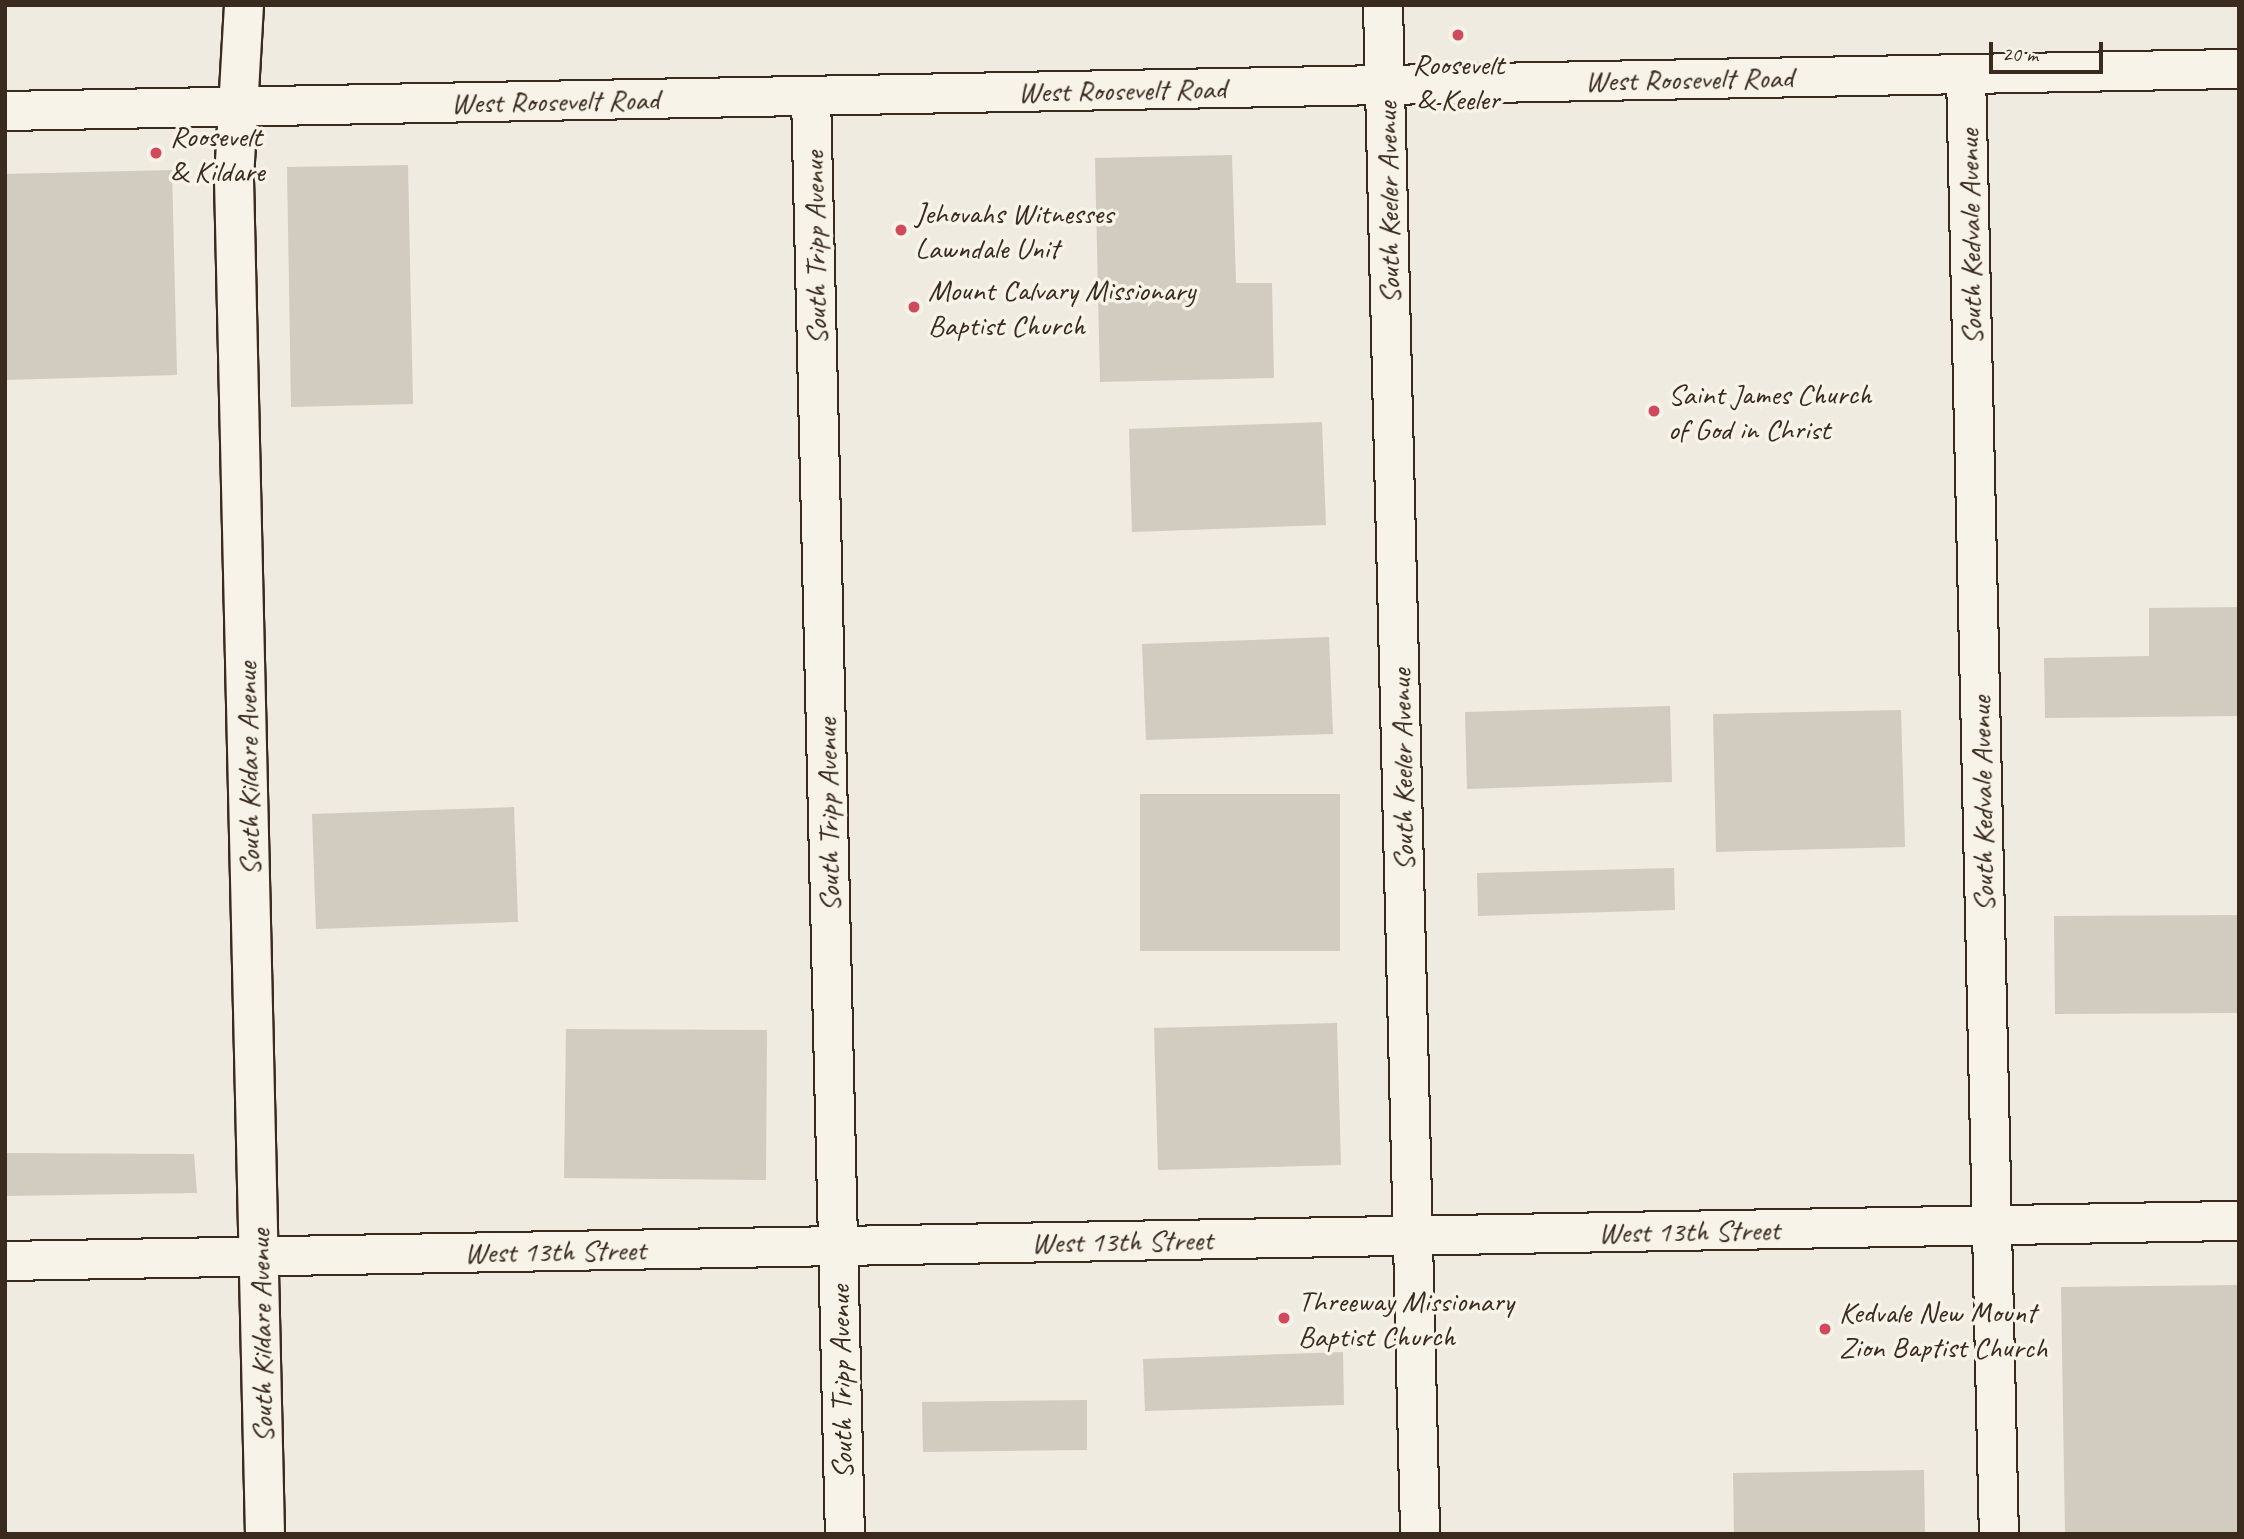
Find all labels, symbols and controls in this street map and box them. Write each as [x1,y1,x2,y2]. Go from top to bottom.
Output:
marker: Roosevelt & Keeler [1450,27,1466,43]
scale bar [1992,28,2106,72]
text: 20 m [2002,41,2038,67]
place label: Roosevelt & Keeler [1412,46,1504,116]
street label: West Roosevelt Road [1585,59,1793,99]
street label: West Roosevelt Road [1018,70,1226,110]
street label: West Roosevelt Road [451,81,659,121]
street label: South Keeler Avenue [1368,102,1408,304]
place label: Roosevelt & Kildare [170,118,264,188]
street label: South Kedvale Avenue [1950,129,1990,345]
marker: Roosevelt & Kildare [148,145,164,161]
street label: South Tripp Avenue [795,151,835,345]
place label: Jehovahs Witnesses Lawndale Unit [915,195,1113,265]
marker: Jehovahs Witnesses Lawndale Unit [893,222,909,238]
place label: Mount Calvary Missionary Baptist Church [928,272,1196,342]
marker: Mount Calvary Missionary Baptist Church [906,299,922,315]
place label: Saint James Church of God in Christ [1668,376,1873,446]
marker: Saint James Church of God in Christ [1646,403,1662,419]
street label: South Kildare Avenue [228,662,268,876]
street label: South Keeler Avenue [1382,669,1422,871]
street label: South Kedvale Avenue [1962,696,2002,912]
street label: South Tripp Avenue [808,718,848,912]
street label: West 13th Street [1598,1211,1780,1251]
street label: West 13th Street [1031,1221,1213,1261]
street label: South Kildare Avenue [241,1229,281,1443]
street label: West 13th Street [464,1231,646,1271]
place label: Threeway Missionary Baptist Church [1298,1283,1514,1354]
street label: South Tripp Avenue [821,1285,861,1479]
place label: Kedvale New Mount Zion Baptist Church [1839,1294,2050,1364]
marker: Threeway Missionary Baptist Church [1276,1310,1292,1326]
marker: Kedvale New Mount Zion Baptist Church [1817,1321,1833,1337]

